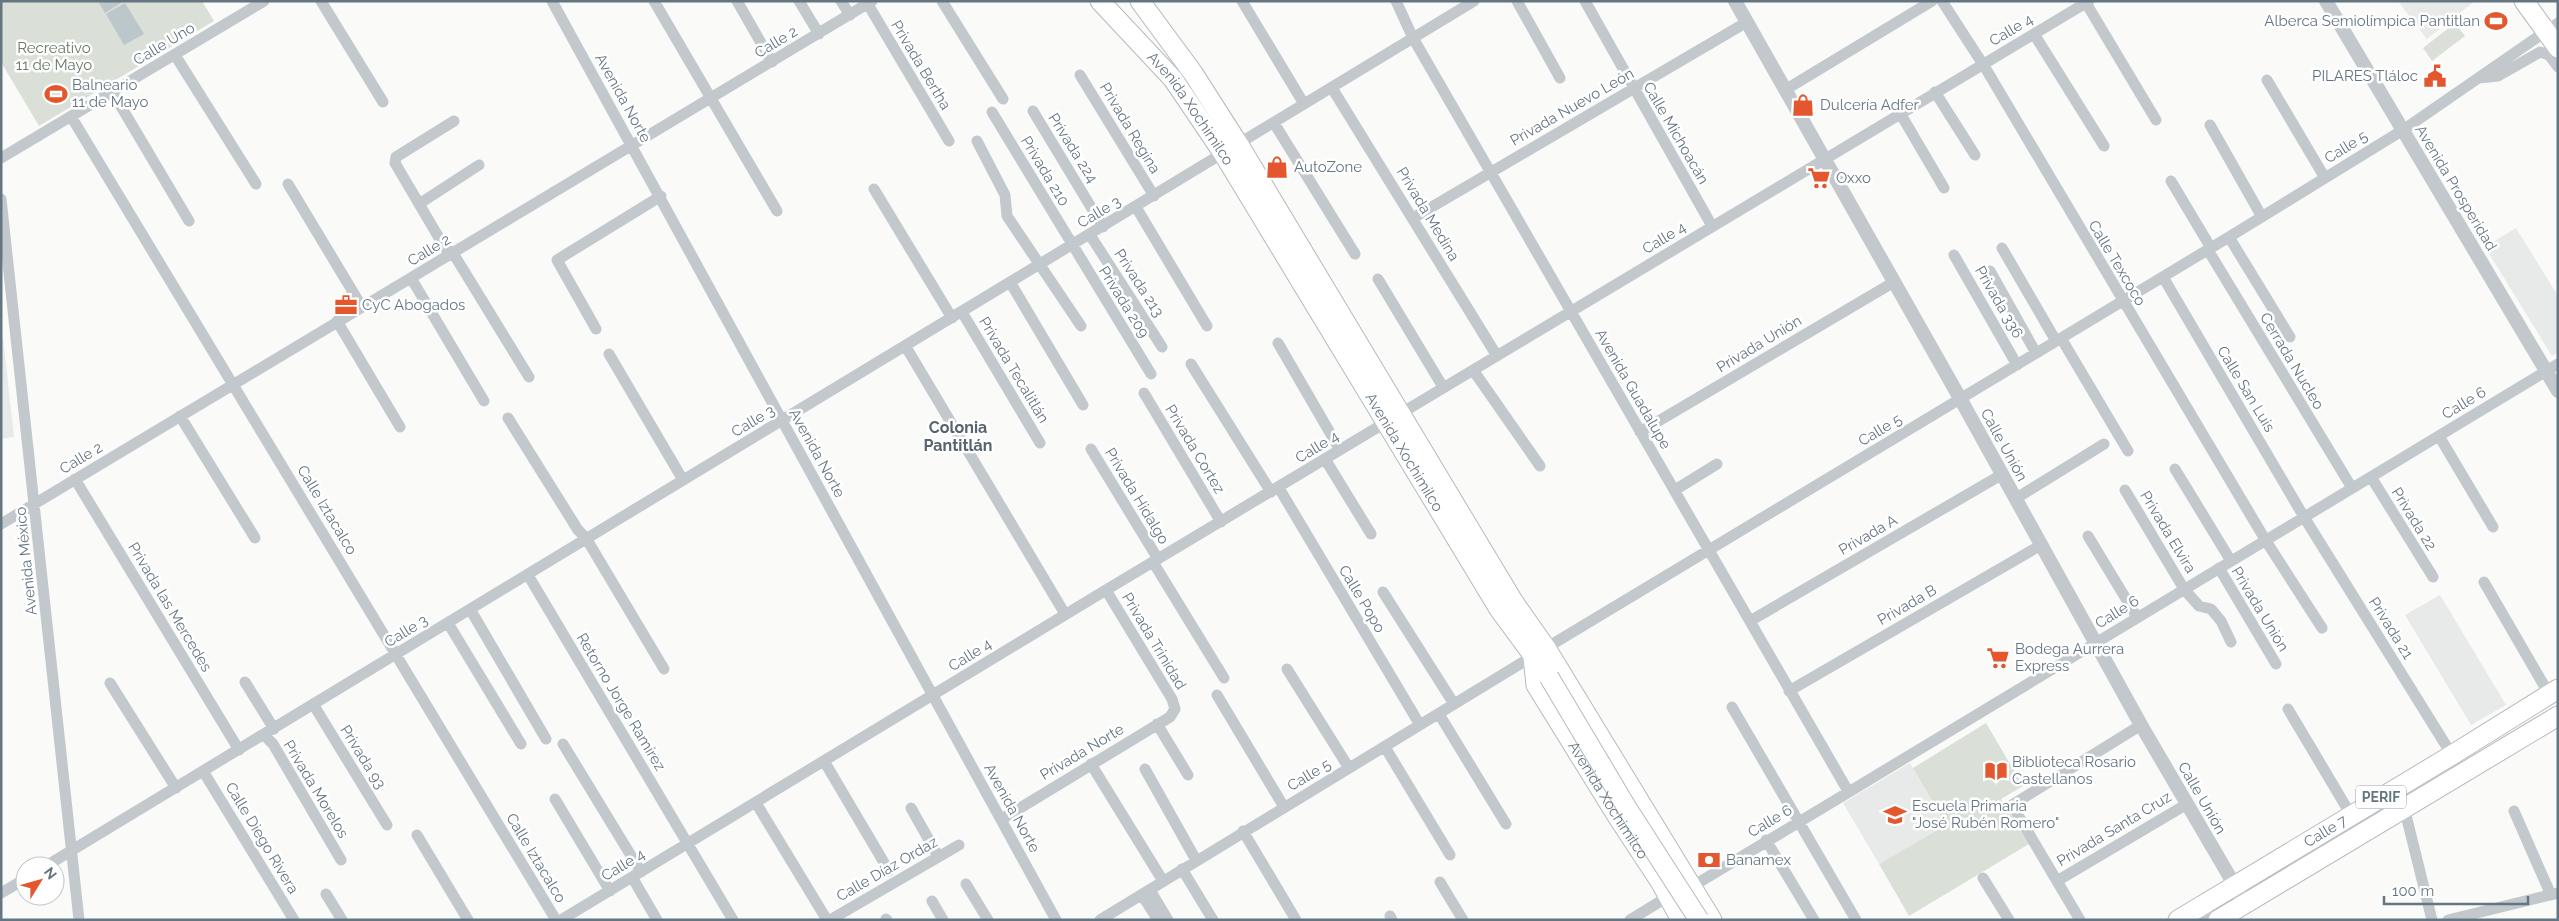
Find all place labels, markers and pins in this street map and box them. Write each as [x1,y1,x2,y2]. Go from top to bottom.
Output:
sports icon: Alberca Semiolímpica Pantitlan [2483,8,2509,34]
place label: Alberca Semiolímpica Pantitlan [2264,12,2480,30]
public building icon: PILARES Tláloc [2422,63,2448,89]
place label: PILARES Tláloc [2312,67,2418,85]
place label: Balneario 11 de Mayo [72,76,148,111]
sports icon: Balneario 11 de Mayo [43,81,69,107]
shop icon: Dulcería Adfer [1790,92,1816,118]
place label: Dulcería Adfer [1820,96,1920,114]
shop icon: AutoZone [1264,154,1290,180]
place label: AutoZone [1294,158,1362,176]
supermarket icon: Oxxo [1806,165,1832,191]
place label: Oxxo [1836,169,1871,187]
office icon: CyC Abogados [333,292,359,318]
place label: CyC Abogados [362,296,465,314]
place label: Bodega Aurrera Express [2015,640,2124,675]
supermarket icon: Bodega Aurrera Express [1985,645,2011,671]
place label: Biblioteca Rosario Castellanos [2012,753,2136,788]
library icon: Biblioteca Rosario Castellanos [1983,758,2009,784]
place label: Escuela Primaria "José Rubén Romero" [1912,797,2059,832]
school or university icon: Escuela Primaria "José Rubén Romero" [1882,802,1908,828]
bank icon: Banamex [1696,847,1722,873]
place label: Banamex [1726,851,1791,869]

